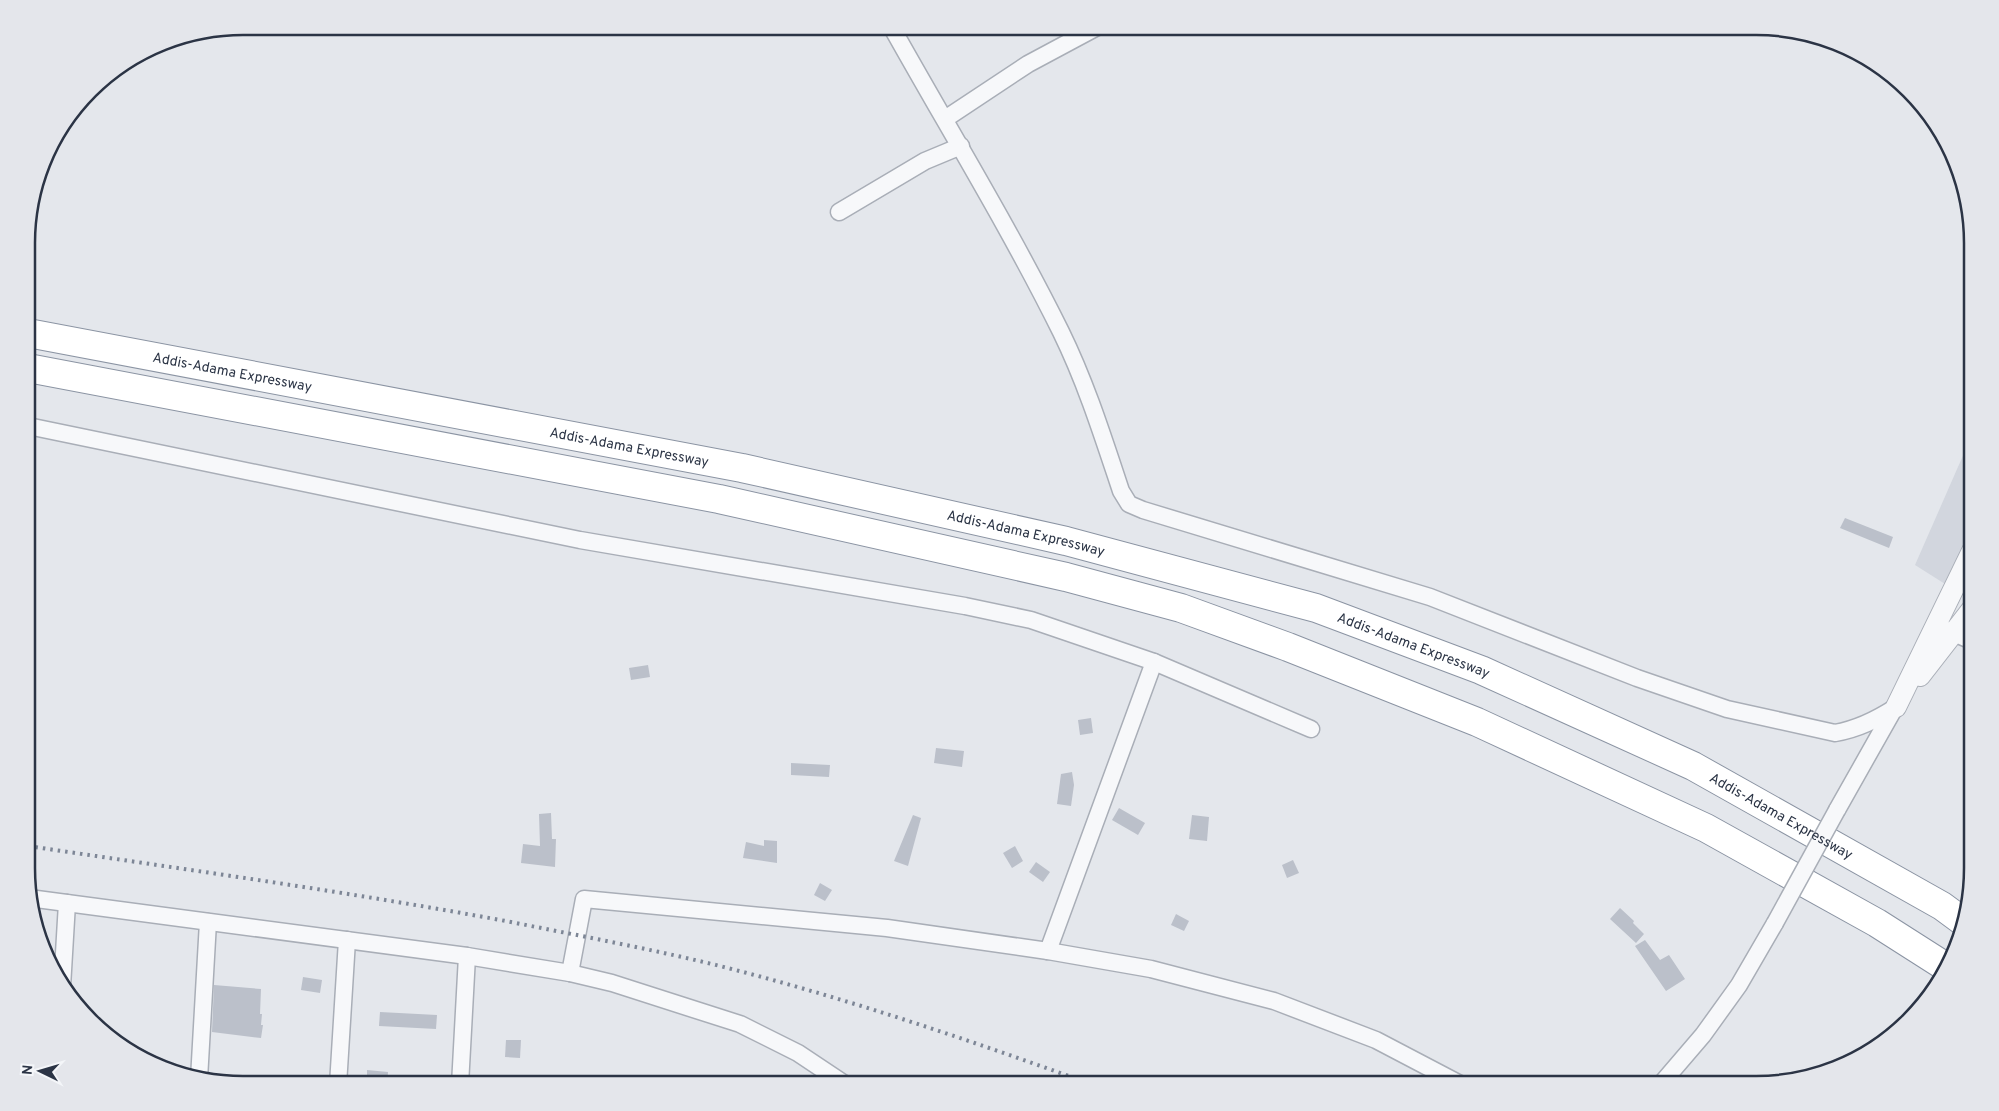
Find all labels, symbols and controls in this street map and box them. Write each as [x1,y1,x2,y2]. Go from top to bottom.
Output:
street label: Addis-Adama Expressway [151,350,313,396]
street label: Addis-Adama Expressway [548,425,710,472]
street label: Addis-Adama Expressway [945,507,1107,561]
street label: Addis-Adama Expressway [1334,610,1492,683]
street label: Addis-Adama Expressway [1706,770,1855,864]
north arrow [15,1046,65,1096]
text: N [20,1064,37,1076]

